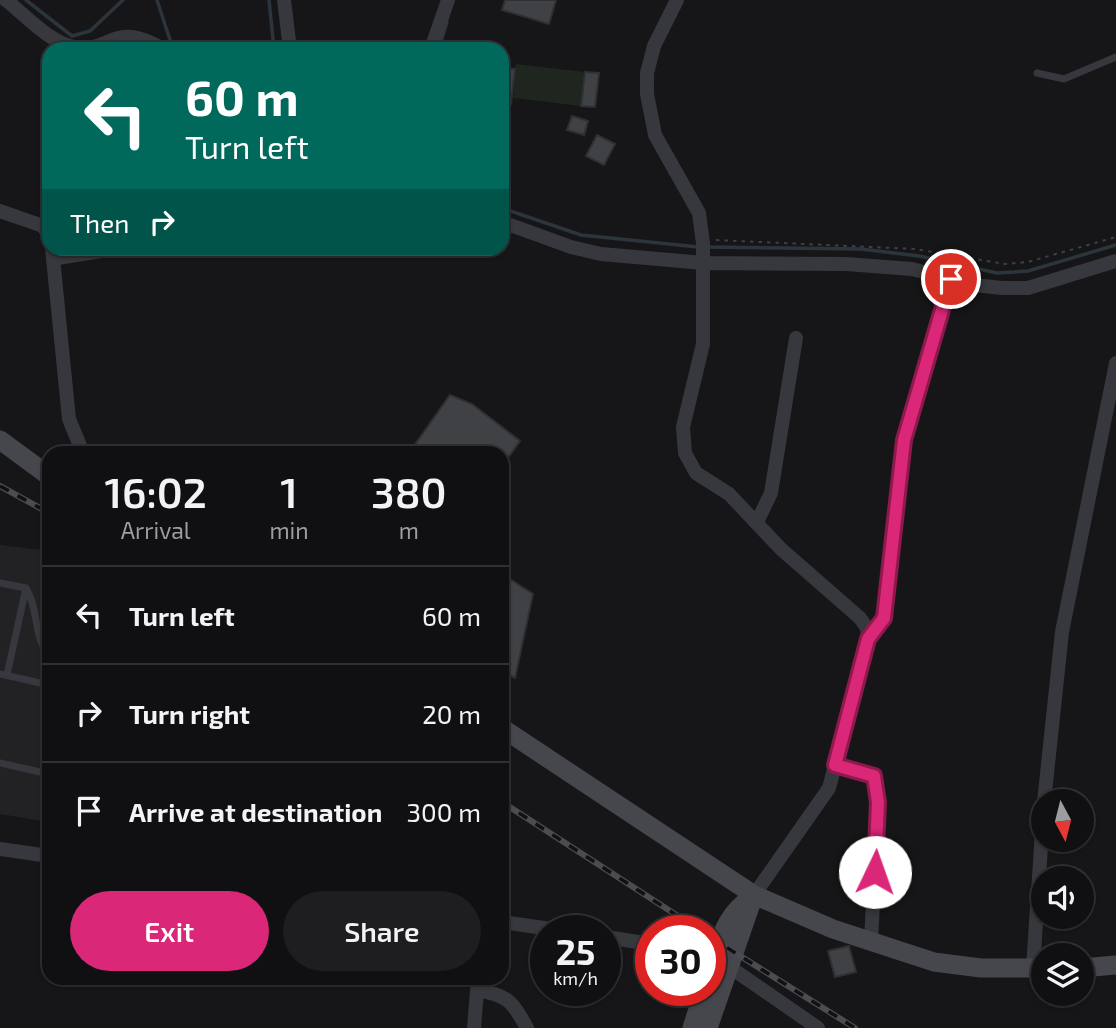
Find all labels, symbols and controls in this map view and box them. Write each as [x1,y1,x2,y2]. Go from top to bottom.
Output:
text: 60 m [185,67,299,126]
icon: left [70,70,161,161]
text: Turn left [185,127,309,165]
icon: right [143,203,181,241]
text: Then [70,207,129,238]
pin [921,249,981,309]
icon: arrive [932,260,970,298]
text: 16:02 [104,466,207,516]
text: 1 [280,466,298,516]
text: 380 [371,466,447,516]
text: Arrival [121,516,191,544]
text: min [269,516,309,544]
text: m [399,516,419,544]
icon: left [70,596,108,634]
text: Turn left [129,600,235,631]
text: 60 m [422,600,481,631]
icon: right [70,694,108,732]
text: Turn right [129,698,250,729]
text: 20 m [422,698,481,729]
north arrow [1031,789,1094,852]
map controls [1031,789,1094,1006]
icon: arrive [70,792,108,830]
text: Arrive at destination [129,796,382,827]
text: 300 m [407,796,481,827]
position arrow [838,835,912,909]
button: sound [1031,866,1094,929]
button: Exit [70,891,269,971]
button: Share [283,891,481,971]
speed limit sign: 30 [635,915,726,1006]
text: 25 [556,930,595,972]
button: layers [1031,943,1094,1006]
text: km/h [553,967,598,989]

